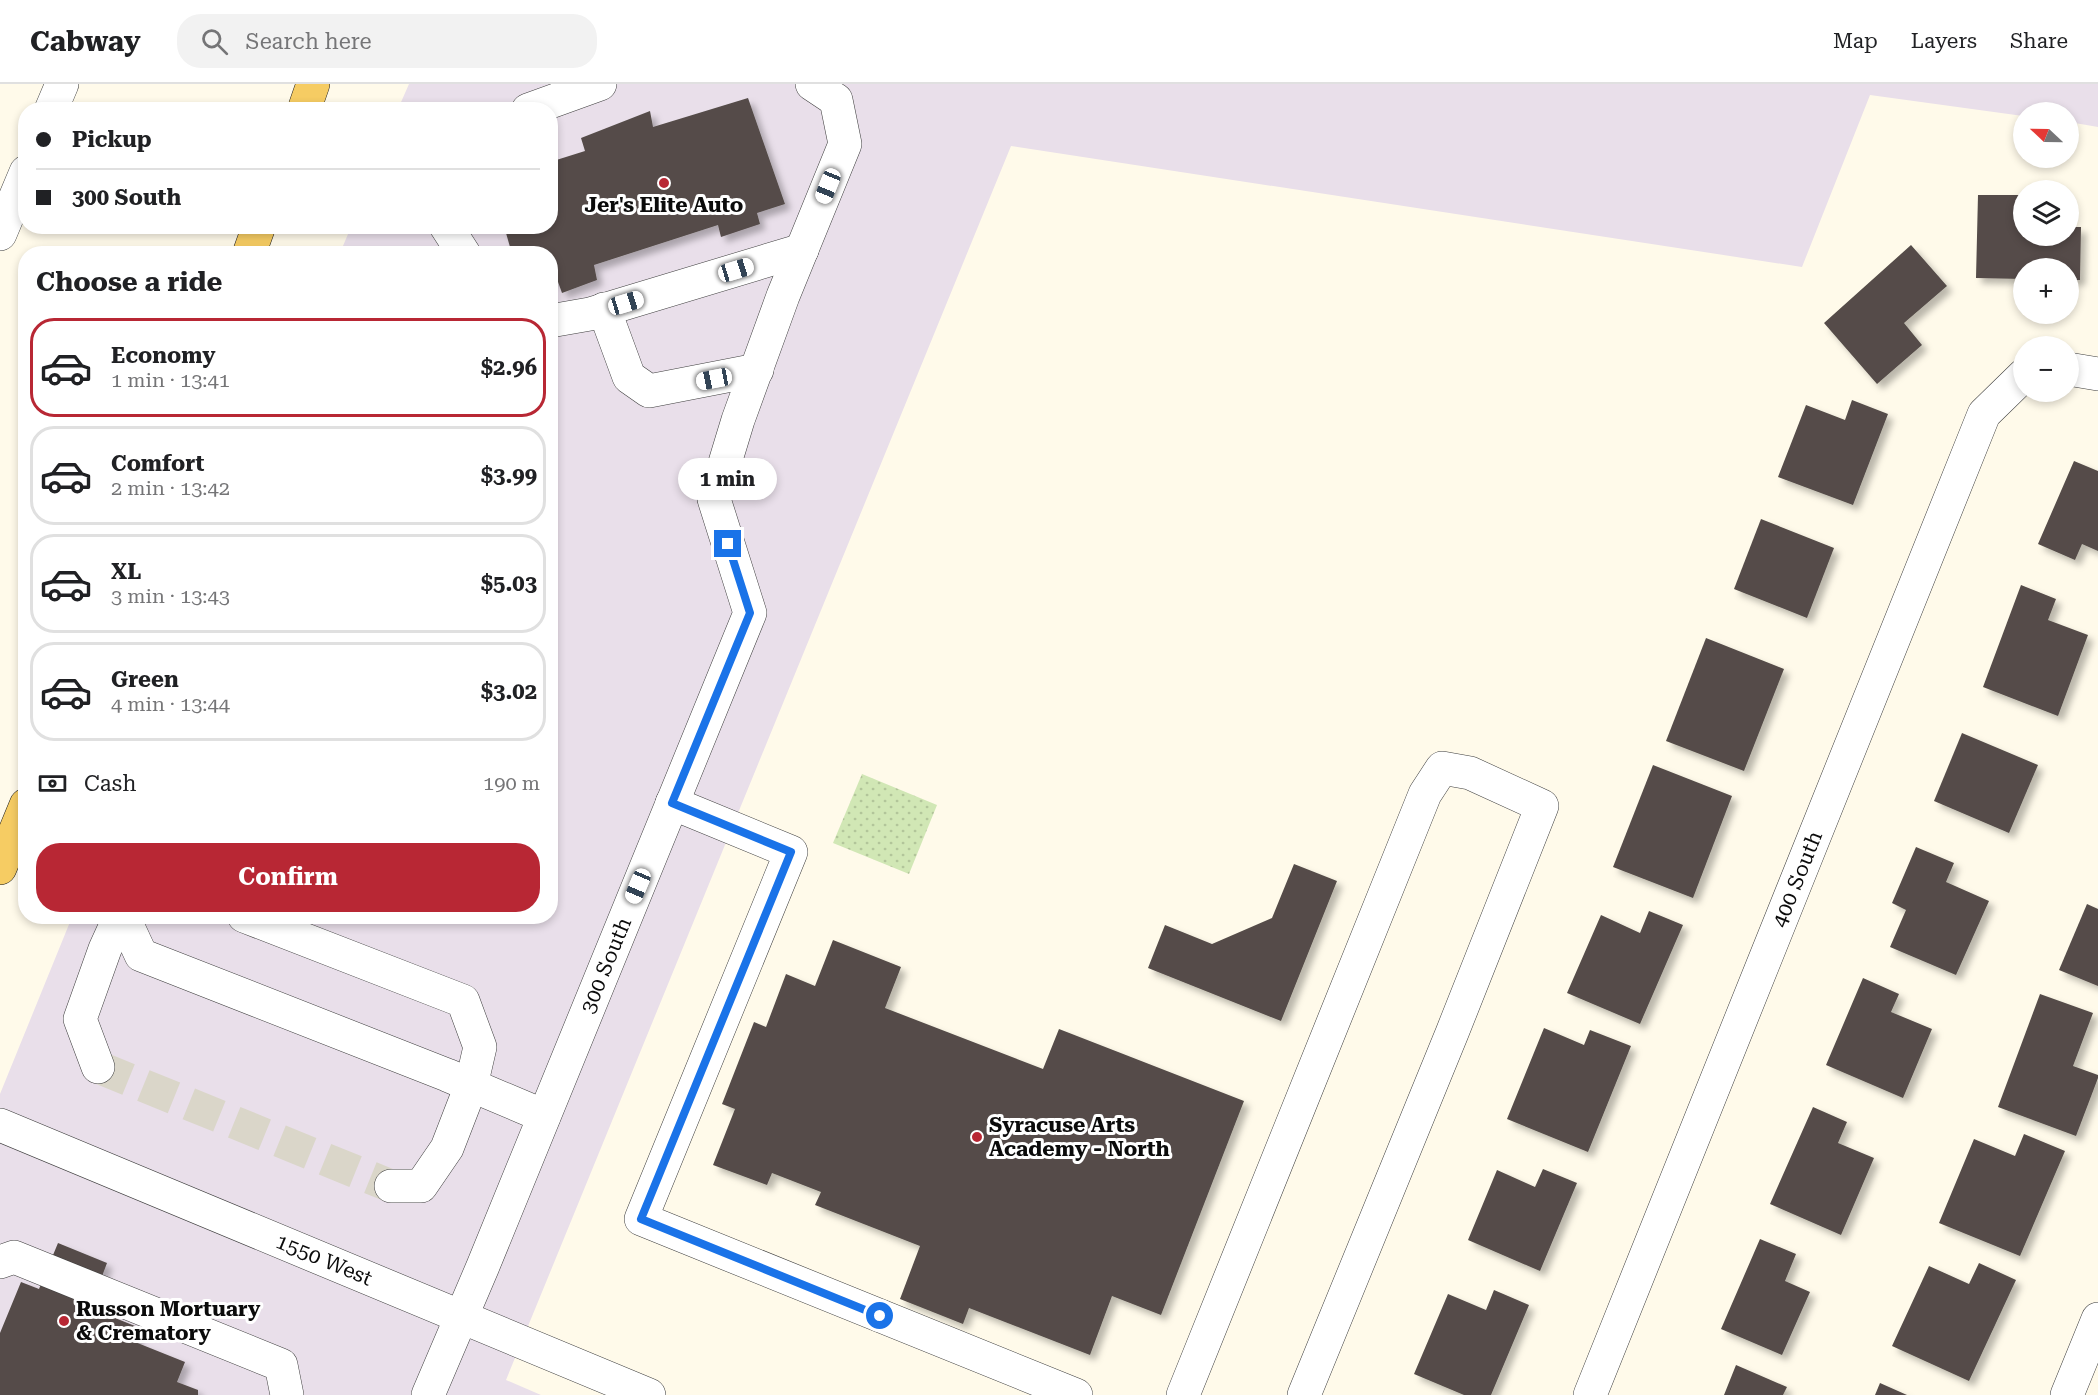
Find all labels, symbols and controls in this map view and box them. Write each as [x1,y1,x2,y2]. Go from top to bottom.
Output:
search box [177,14,597,68]
text: Cabway [30,25,141,58]
icon: search [198,25,231,58]
text: Search here [246,29,372,54]
text: Map [1833,29,1878,53]
text: Layers [1911,29,1977,53]
text: Share [2010,29,2068,53]
north arrow [2013,102,2079,168]
map controls [2013,102,2079,402]
text: Pickup [72,127,152,152]
car [813,166,843,206]
marker: Jer's Elite Auto [657,176,671,190]
button: layers [2013,180,2079,246]
text: 300 South [72,185,181,210]
place label: Jer's Elite Auto [585,193,743,217]
car [716,256,756,284]
button: + [2013,258,2079,324]
text: Choose a ride [36,266,222,298]
car [606,289,646,317]
button: − [2013,336,2079,402]
icon: car [39,341,93,395]
text: Economy [111,343,215,368]
text: $2.96 [481,355,537,380]
car [695,367,733,391]
text: 1 min · 13:41 [111,368,230,392]
icon: car [39,449,93,503]
text: Comfort [111,451,204,476]
callout: 1 min [678,457,777,499]
text: $3.99 [481,463,537,488]
text: 1 min [700,467,755,491]
text: 2 min · 13:42 [111,476,230,500]
route end [714,530,741,557]
icon: car [39,557,93,611]
text: XL [111,559,141,584]
text: $5.03 [481,571,537,596]
text: 3 min · 13:43 [111,584,230,608]
icon: car [39,665,93,719]
text: Green [111,667,179,692]
text: $3.02 [481,679,537,704]
text: 4 min · 13:44 [111,692,230,716]
icon: cash [36,767,69,800]
text: Cash [84,771,136,796]
text: 190 m [483,771,540,795]
street label: 400 South [1767,827,1827,931]
button: Confirm [36,843,540,912]
car [623,866,653,906]
street label: 300 South [576,914,636,1017]
place label: Syracuse Arts Academy - North [989,1113,1170,1161]
marker: Syracuse Arts Academy - North [970,1130,984,1144]
street label: 1550 West [272,1229,376,1291]
place label: Russon Mortuary & Crematory [76,1297,261,1345]
route start [866,1302,893,1329]
marker: Russon Mortuary & Crematory [57,1314,71,1328]

